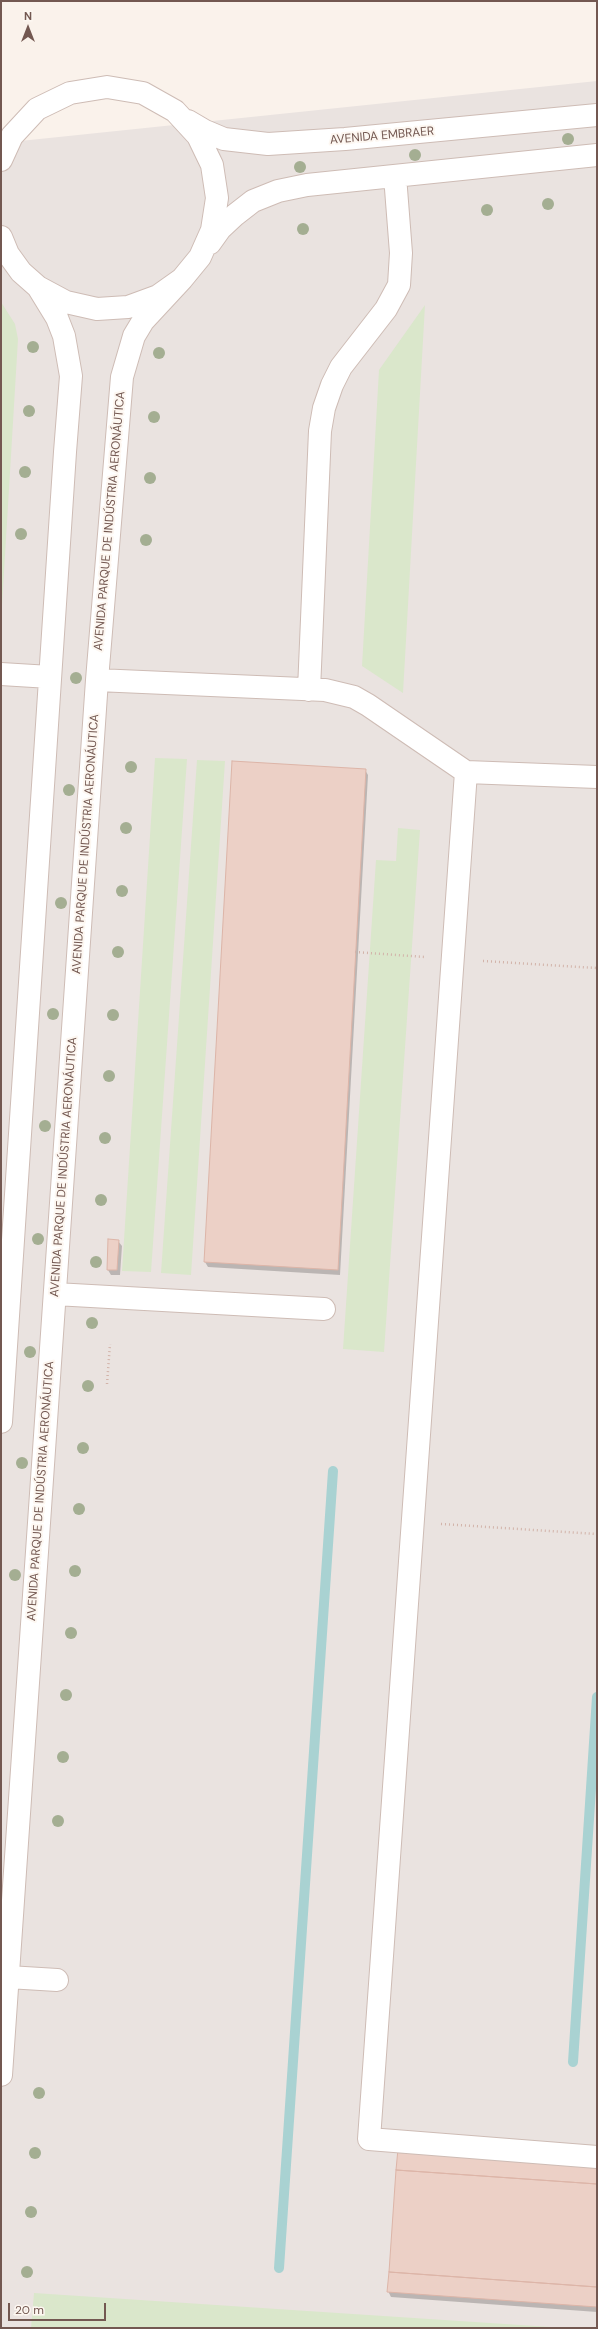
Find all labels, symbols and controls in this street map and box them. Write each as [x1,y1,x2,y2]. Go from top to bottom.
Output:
north arrow [8,8,48,48]
text: N [24,9,32,23]
street label: AVENIDA EMBRAER [329,124,435,148]
street label: AVENIDA PARQUE DE INDÚSTRIA AERONÁUTICA [91,391,129,651]
street label: AVENIDA PARQUE DE INDÚSTRIA AERONÁUTICA [70,714,102,974]
street label: AVENIDA PARQUE DE INDÚSTRIA AERONÁUTICA [48,1037,80,1297]
street label: AVENIDA PARQUE DE INDÚSTRIA AERONÁUTICA [25,1361,57,1621]
scale bar [10,2295,108,2321]
text: 20 m [15,2302,44,2318]

